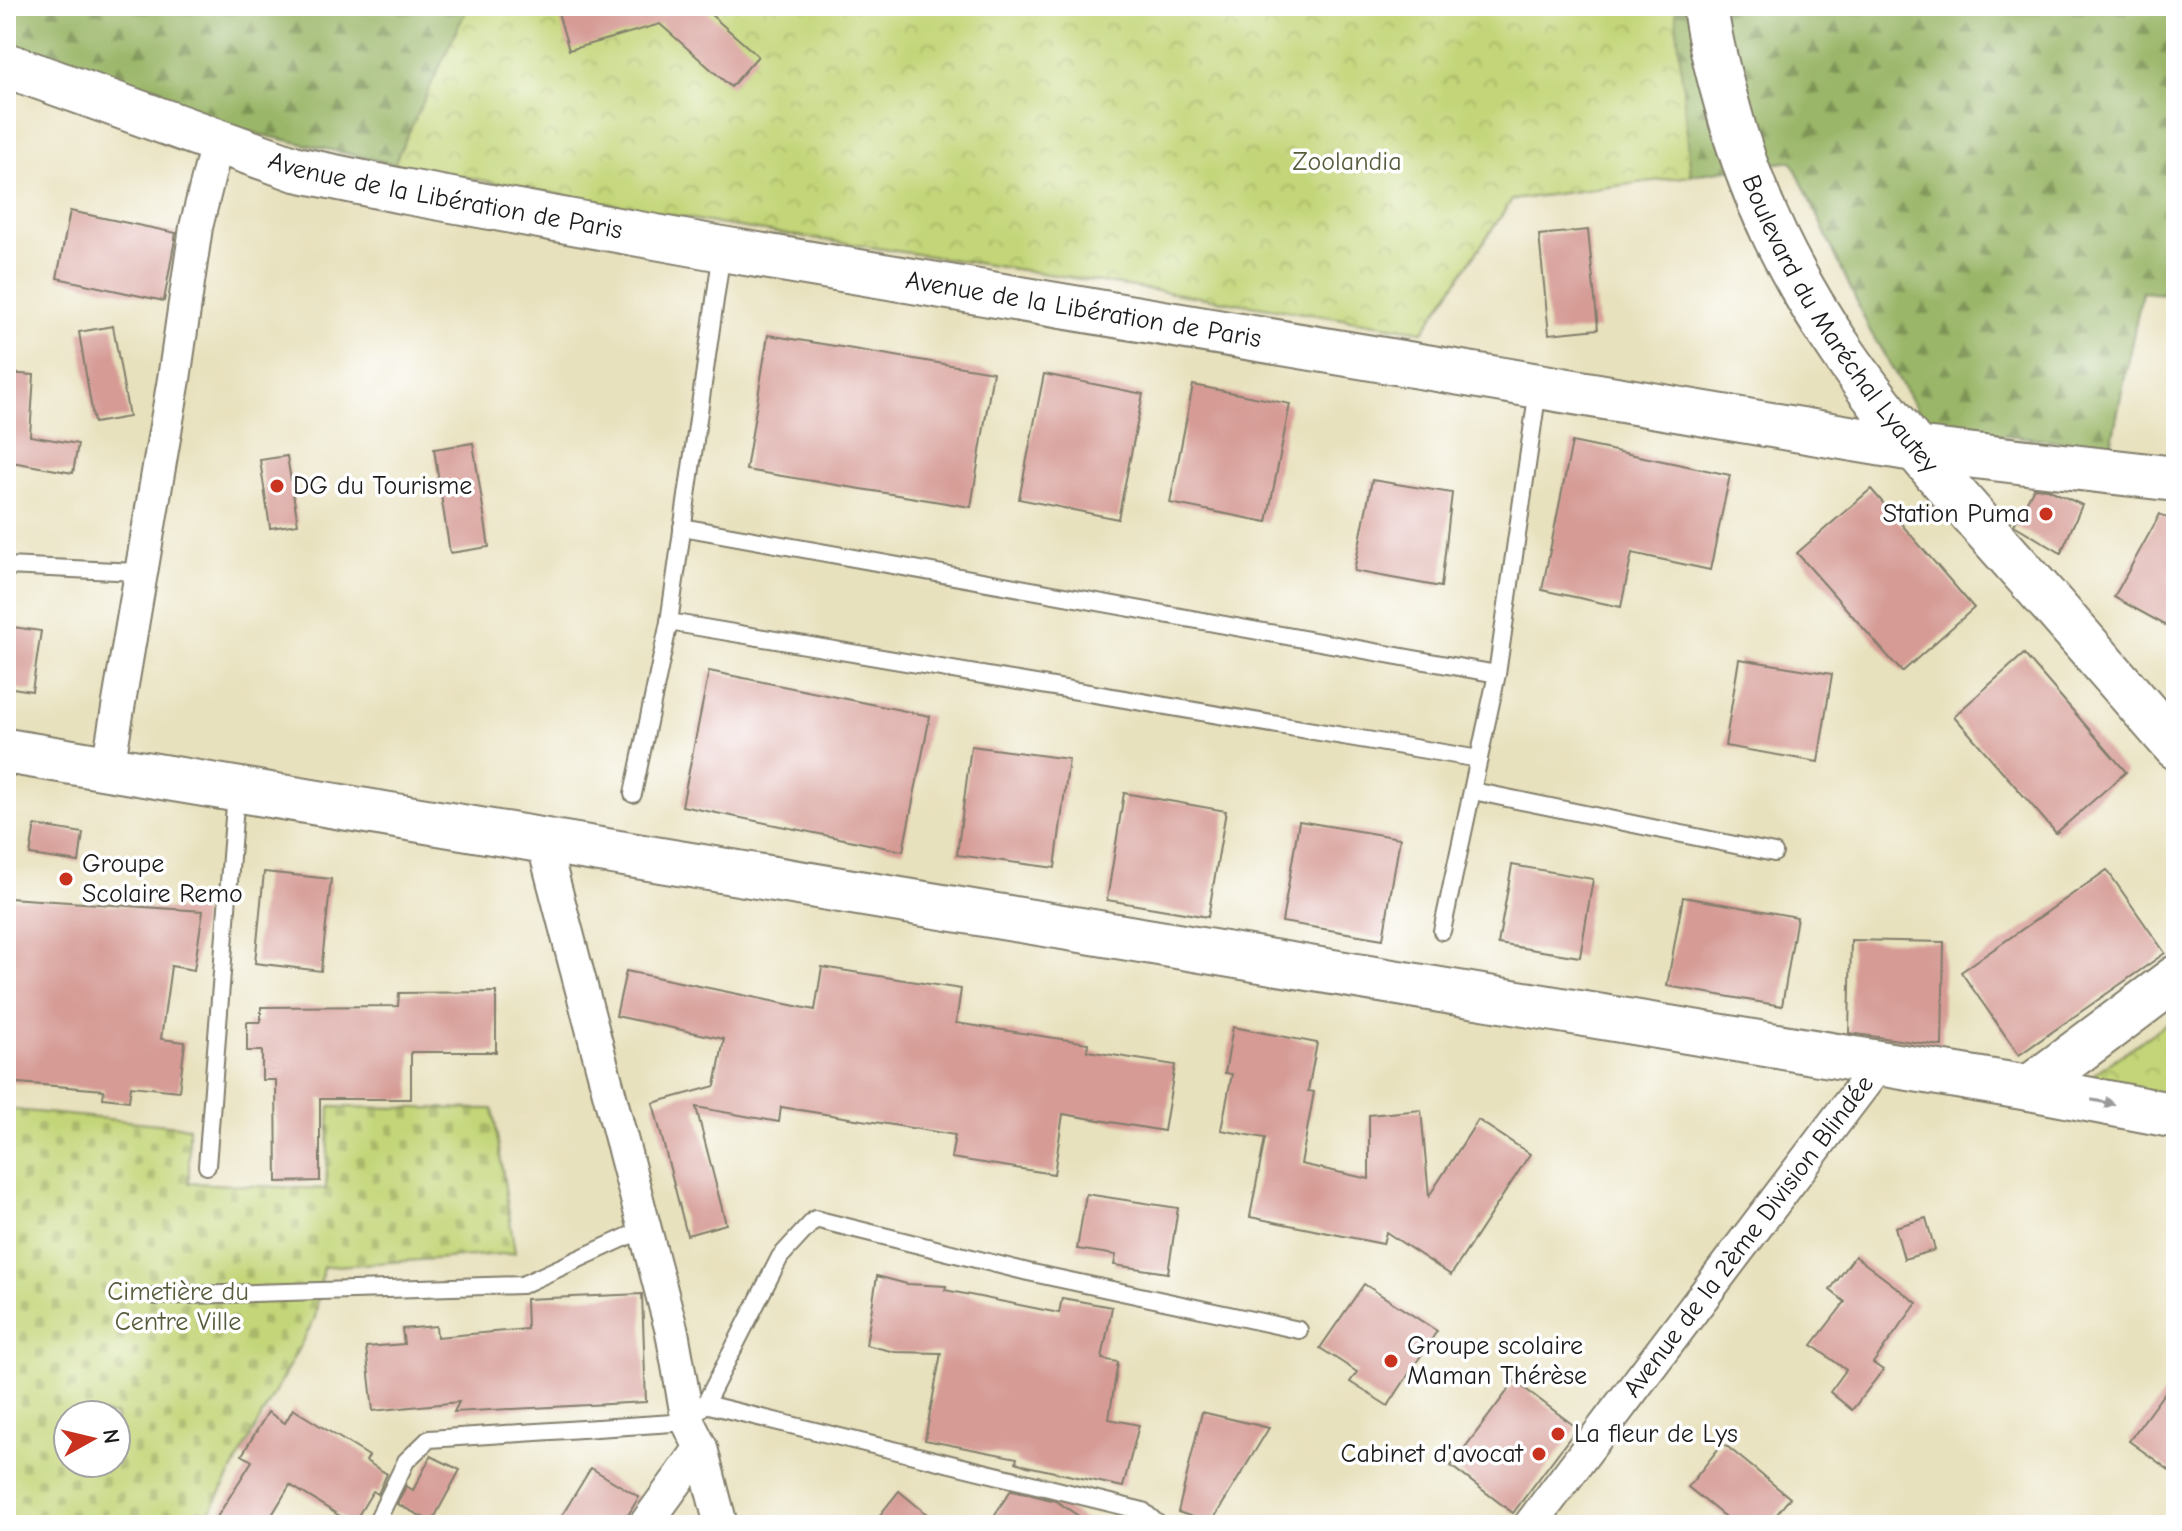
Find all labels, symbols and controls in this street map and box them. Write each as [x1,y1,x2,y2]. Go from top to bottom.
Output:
street label: Avenue de la Libération de Paris [265,145,625,246]
park label: Zoolandia [1292,147,1402,177]
street label: Boulevard du Maréchal Lyautey [1735,171,1945,479]
street label: Avenue de la Libération de Paris [903,265,1263,354]
place label: DG du Tourisme [293,471,472,501]
marker: DG du Tourisme [268,477,286,495]
place label: Station Puma [1883,499,2030,529]
marker: Station Puma [2037,505,2055,523]
place label: Groupe Scolaire Remo [82,849,243,909]
marker: Groupe Scolaire Remo [57,870,75,888]
street label: Avenue de la 2ème Division Blindée [1617,1070,1880,1403]
one-way arrow [2090,1096,2115,1109]
park label: Cimetière du Centre Ville [107,1277,249,1337]
place label: Groupe scolaire Maman Thérèse [1407,1331,1587,1391]
marker: Groupe scolaire Maman Thérèse [1382,1352,1400,1370]
north arrow [52,1399,132,1479]
place label: La fleur de Lys [1574,1419,1738,1449]
marker: La fleur de Lys [1549,1425,1567,1443]
text: N [97,1427,125,1445]
place label: Cabinet d'avocat [1341,1439,1525,1469]
marker: Cabinet d'avocat [1530,1445,1548,1463]

